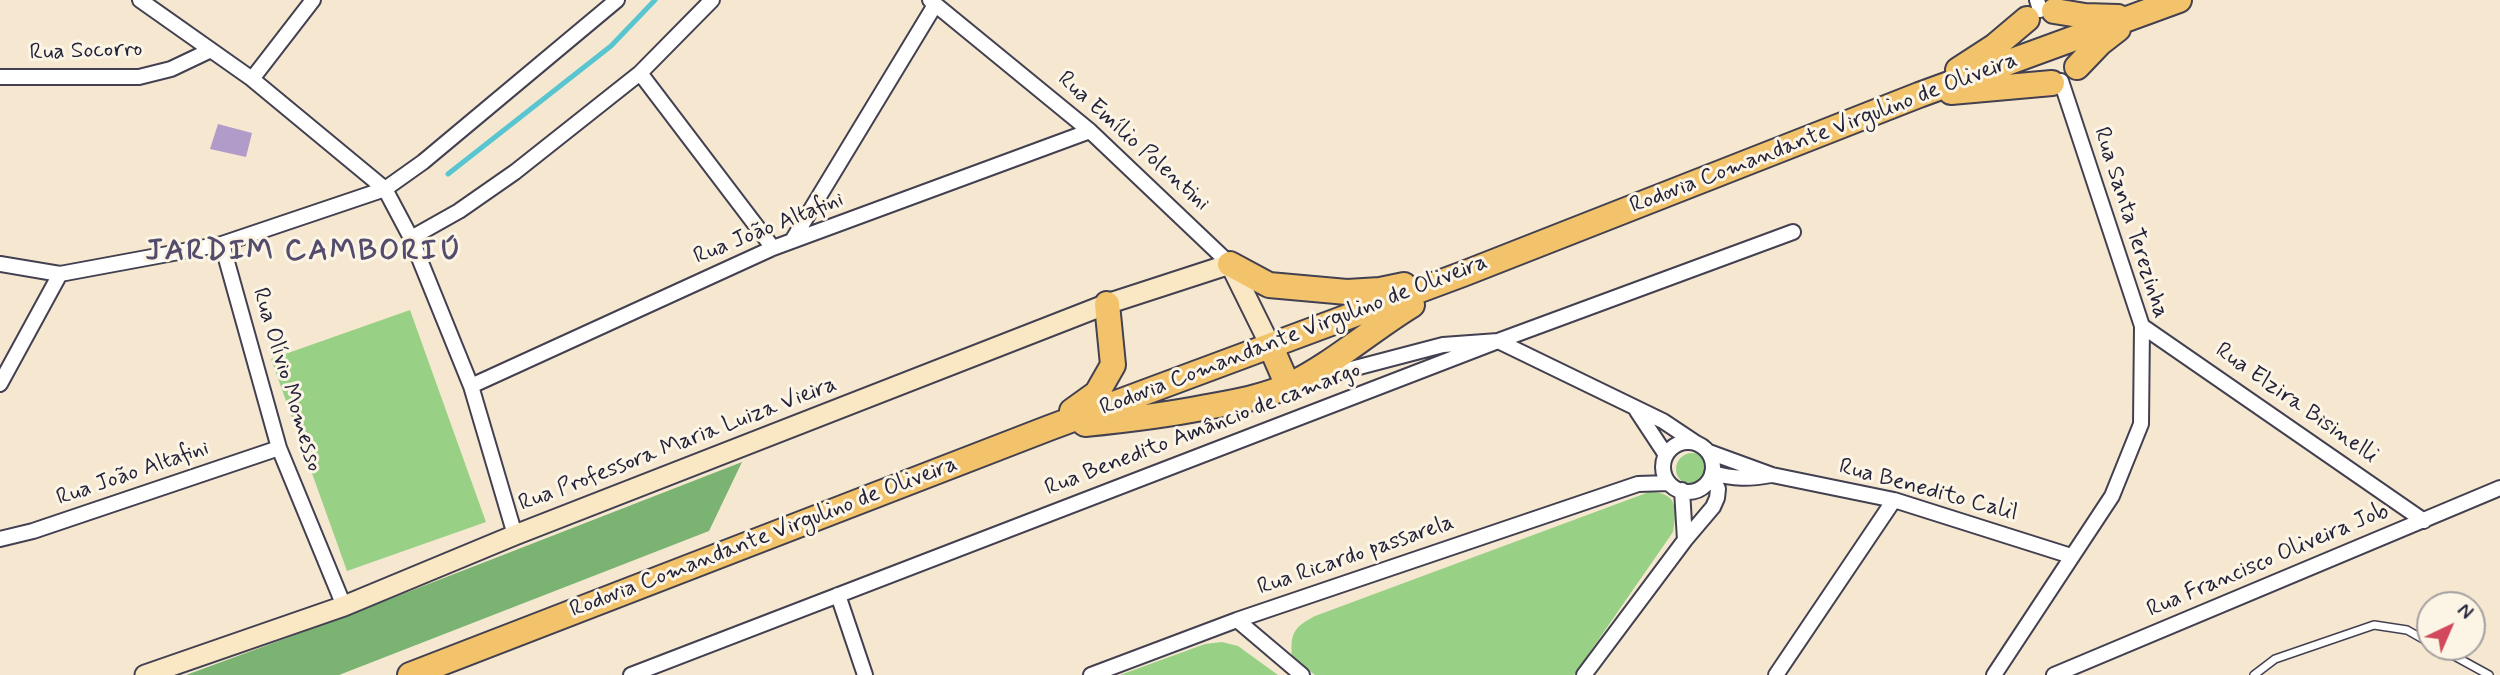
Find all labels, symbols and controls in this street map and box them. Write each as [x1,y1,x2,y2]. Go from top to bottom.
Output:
street label: Rua Socorro [29,36,143,68]
street label: Rodovia Comandante Virgulino de Oliveira [1626,47,2022,221]
street label: Rua Emílio Polentini [1051,66,1215,218]
street label: Rua Santa Terezinha [2086,124,2174,322]
street label: Rua João Altafini [690,186,848,272]
district label: JARDIM CAMBORIÚ [149,235,459,271]
street label: Rodovia Comandante Virgulino de Oliveira [1096,249,1492,423]
street label: Rua Olívio Momesso [245,285,327,475]
street label: Rua Elzira Bisinelli [2209,338,2383,470]
street label: Rua Benedito Amâncio de camargo [1041,357,1365,503]
street label: Rua Professora Maria Luiza Vieira [515,371,841,519]
street label: Rua João Altafini [53,435,213,513]
street label: Rodovia Comandante Virgulino de Oliveira [566,451,962,625]
street label: Rua Benedito Calil [1836,454,2020,528]
street label: Rua Francisco Oliveira Job [2143,498,2393,624]
street label: Rua Ricardo passarela [1254,509,1458,603]
north arrow [2416,591,2486,661]
text: N [2451,599,2478,625]

